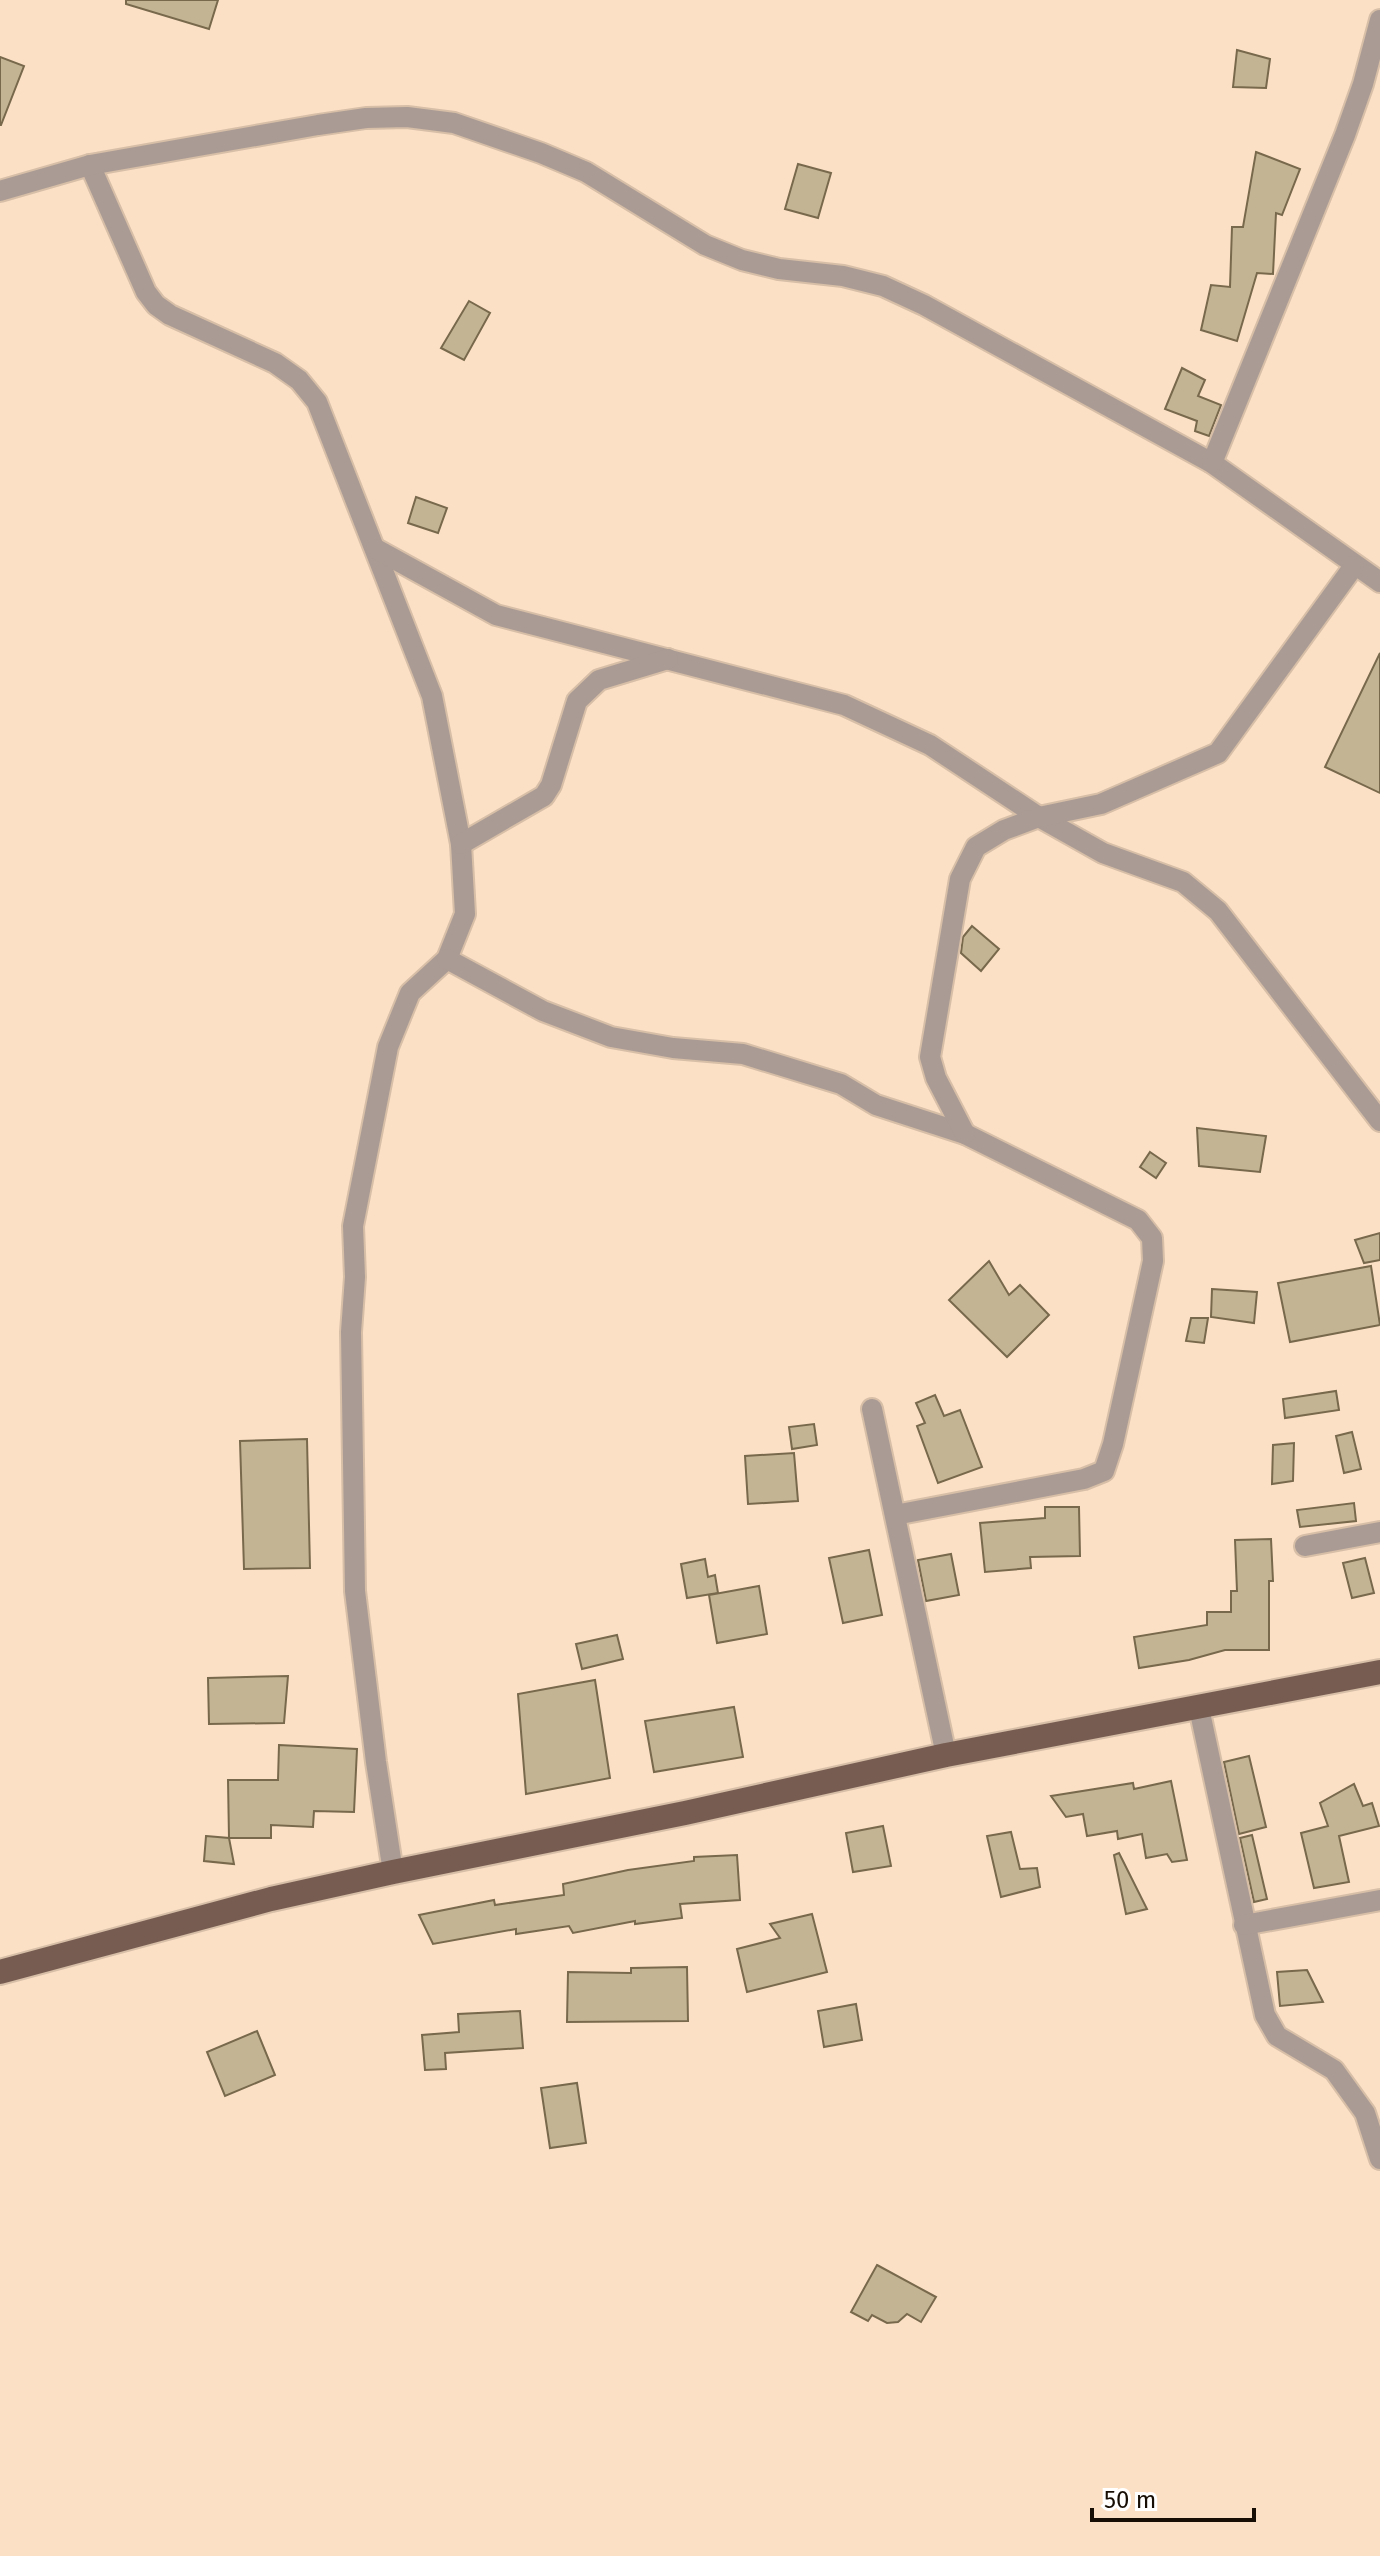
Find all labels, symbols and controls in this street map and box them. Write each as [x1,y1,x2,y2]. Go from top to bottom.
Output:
scale bar [1092,2472,1254,2522]
text: 50 m [1104,2486,1156,2514]

